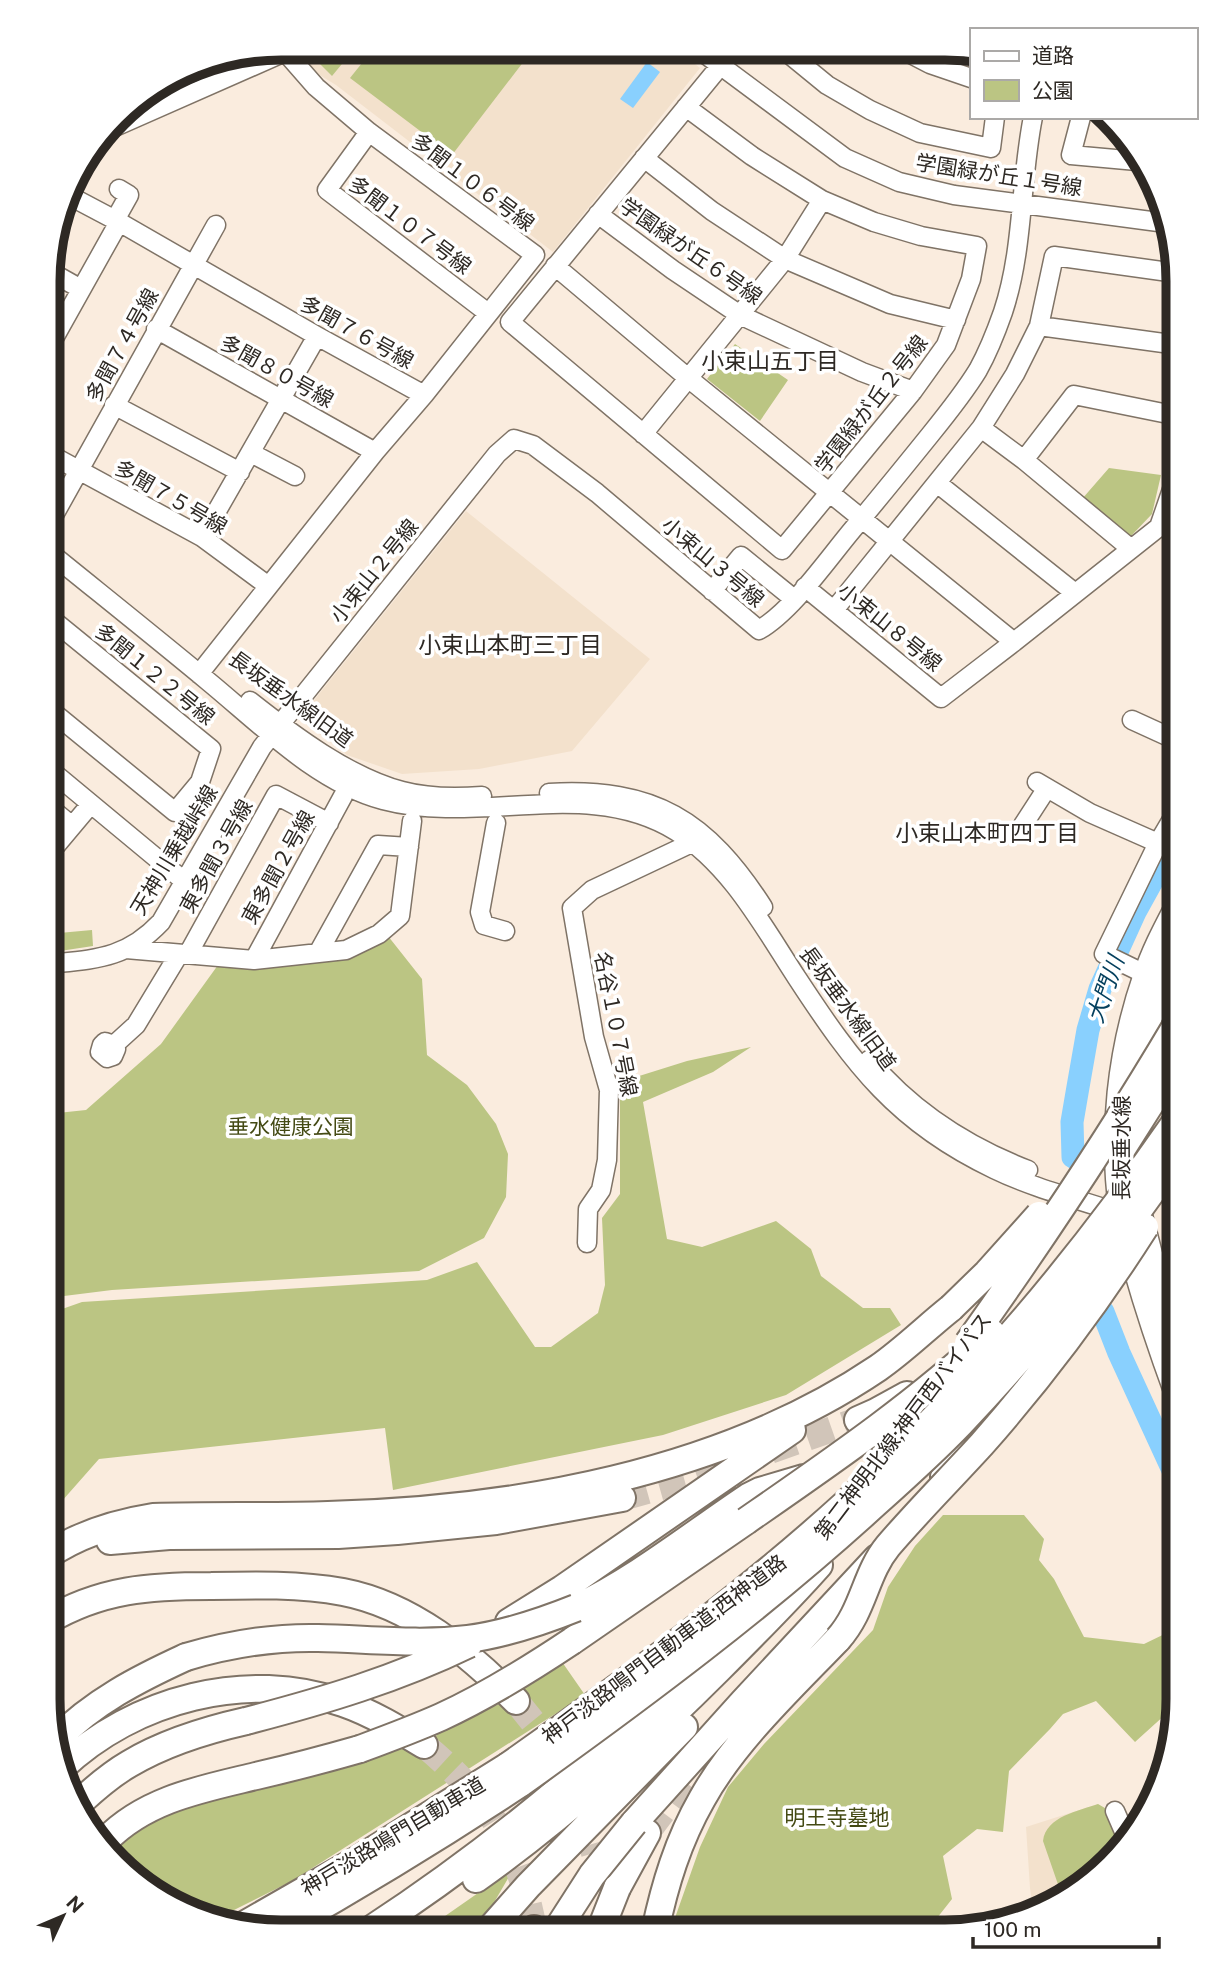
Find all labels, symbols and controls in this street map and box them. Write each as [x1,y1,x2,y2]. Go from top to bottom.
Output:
legend [970,28,1197,119]
text: 道路 [1032,43,1074,68]
text: 公園 [1032,78,1074,103]
street label: 多聞１０６号線 [407,128,539,236]
street label: 学園緑が丘１号線 [914,150,1084,200]
street label: 多聞１０７号線 [344,171,476,279]
street label: 学園緑が丘６号線 [615,193,767,309]
street label: 多聞７４号線 [81,284,163,406]
street label: 多聞７６号線 [296,291,418,373]
street label: 多聞８０号線 [216,330,338,412]
street label: 学園緑が丘２号線 [809,330,933,478]
district label: 小束山五丁目 [701,347,839,374]
street label: 多聞７５号線 [110,455,232,539]
street label: 小束山３号線 [657,512,769,612]
street label: 小束山２号線 [325,514,423,628]
street label: 小束山８号線 [833,578,947,676]
street label: 多聞１２２号線 [90,618,220,730]
district label: 小束山本町三丁目 [418,631,602,658]
street label: 長坂垂水線旧道 [224,646,358,752]
street label: 天神川乗越峠線 [125,781,223,919]
street label: 東多聞３号線 [175,795,257,917]
street label: 東多聞２号線 [237,806,319,928]
district label: 小束山本町四丁目 [895,819,1079,846]
street label: 長坂垂水線旧道 [795,941,901,1075]
street label: 名谷１０７号線 [590,949,642,1099]
water label: 大門川 [1081,949,1130,1026]
street label: 長坂垂水線 [1109,1096,1134,1201]
park label: 垂水健康公園 [228,1114,354,1139]
street label: 第二神明北線;神戸西バイパス [809,1308,997,1544]
street label: 神戸淡路鳴門自動車道;西神道路 [537,1549,791,1749]
street label: 神戸淡路鳴門自動車道 [297,1771,489,1901]
park label: 明王寺墓地 [785,1805,890,1830]
north arrow [28,1881,98,1951]
text: N [62,1891,88,1917]
scale bar [973,1906,1158,1950]
text: 100 m [984,1917,1041,1942]

